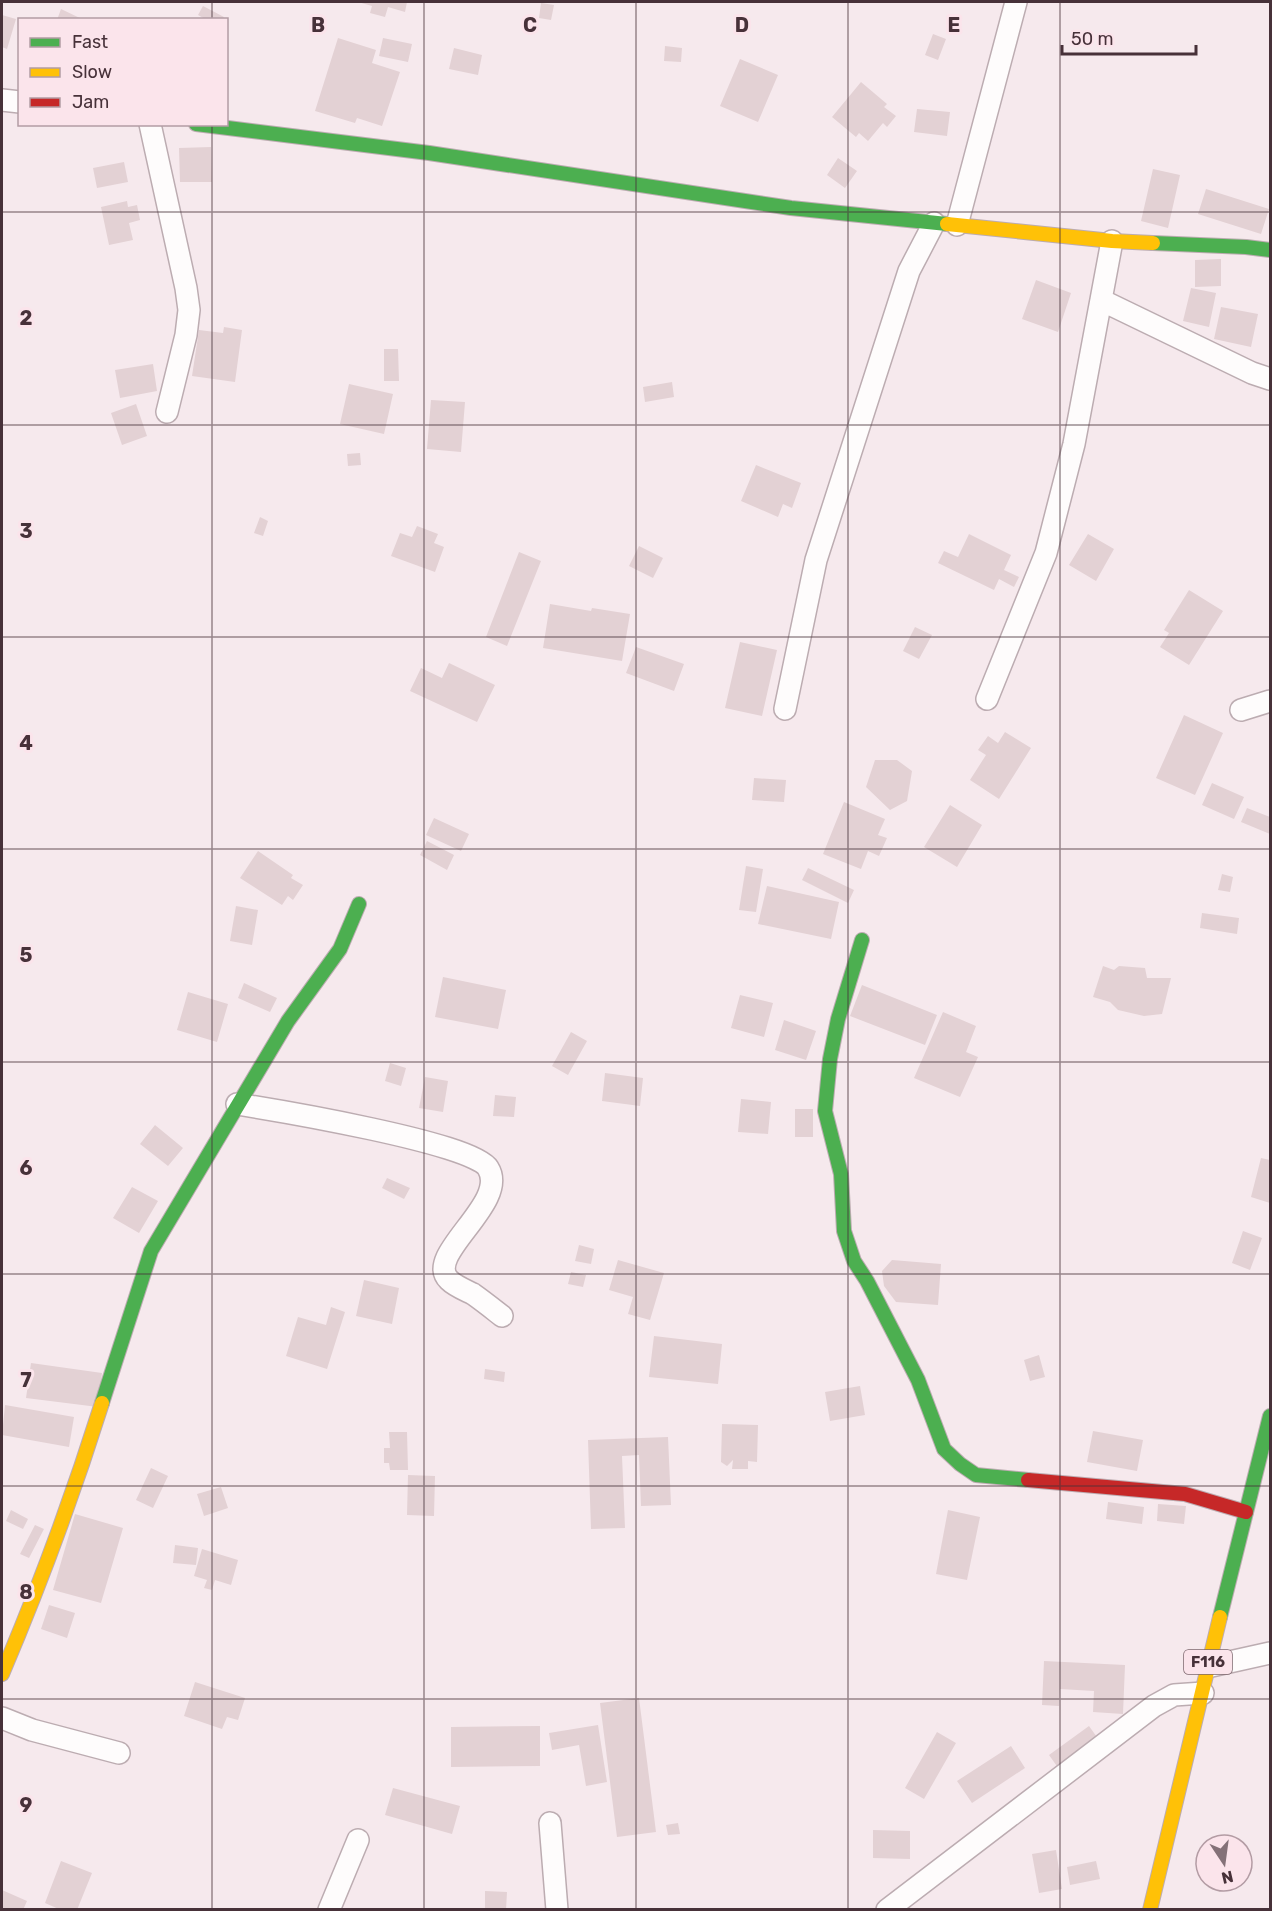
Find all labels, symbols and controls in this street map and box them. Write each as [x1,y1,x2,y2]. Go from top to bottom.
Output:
text: B [311,13,325,37]
text: C [523,13,537,37]
text: D [735,13,749,37]
text: E [948,13,960,37]
legend [18,18,228,126]
scale bar [1062,18,1196,56]
text: 50 m [1071,28,1114,50]
text: Fast [72,31,108,53]
text: Slow [72,61,112,83]
text: Jam [72,91,109,113]
text: 2 [20,306,33,330]
text: 3 [19,519,33,543]
text: 4 [19,731,33,755]
text: 5 [20,943,33,967]
text: 6 [19,1156,33,1180]
text: 7 [20,1368,32,1392]
text: 8 [19,1580,33,1604]
road number: F116 [1184,1650,1232,1674]
text: 9 [20,1793,33,1817]
north arrow [1194,1833,1254,1893]
text: N [1220,1867,1235,1888]

